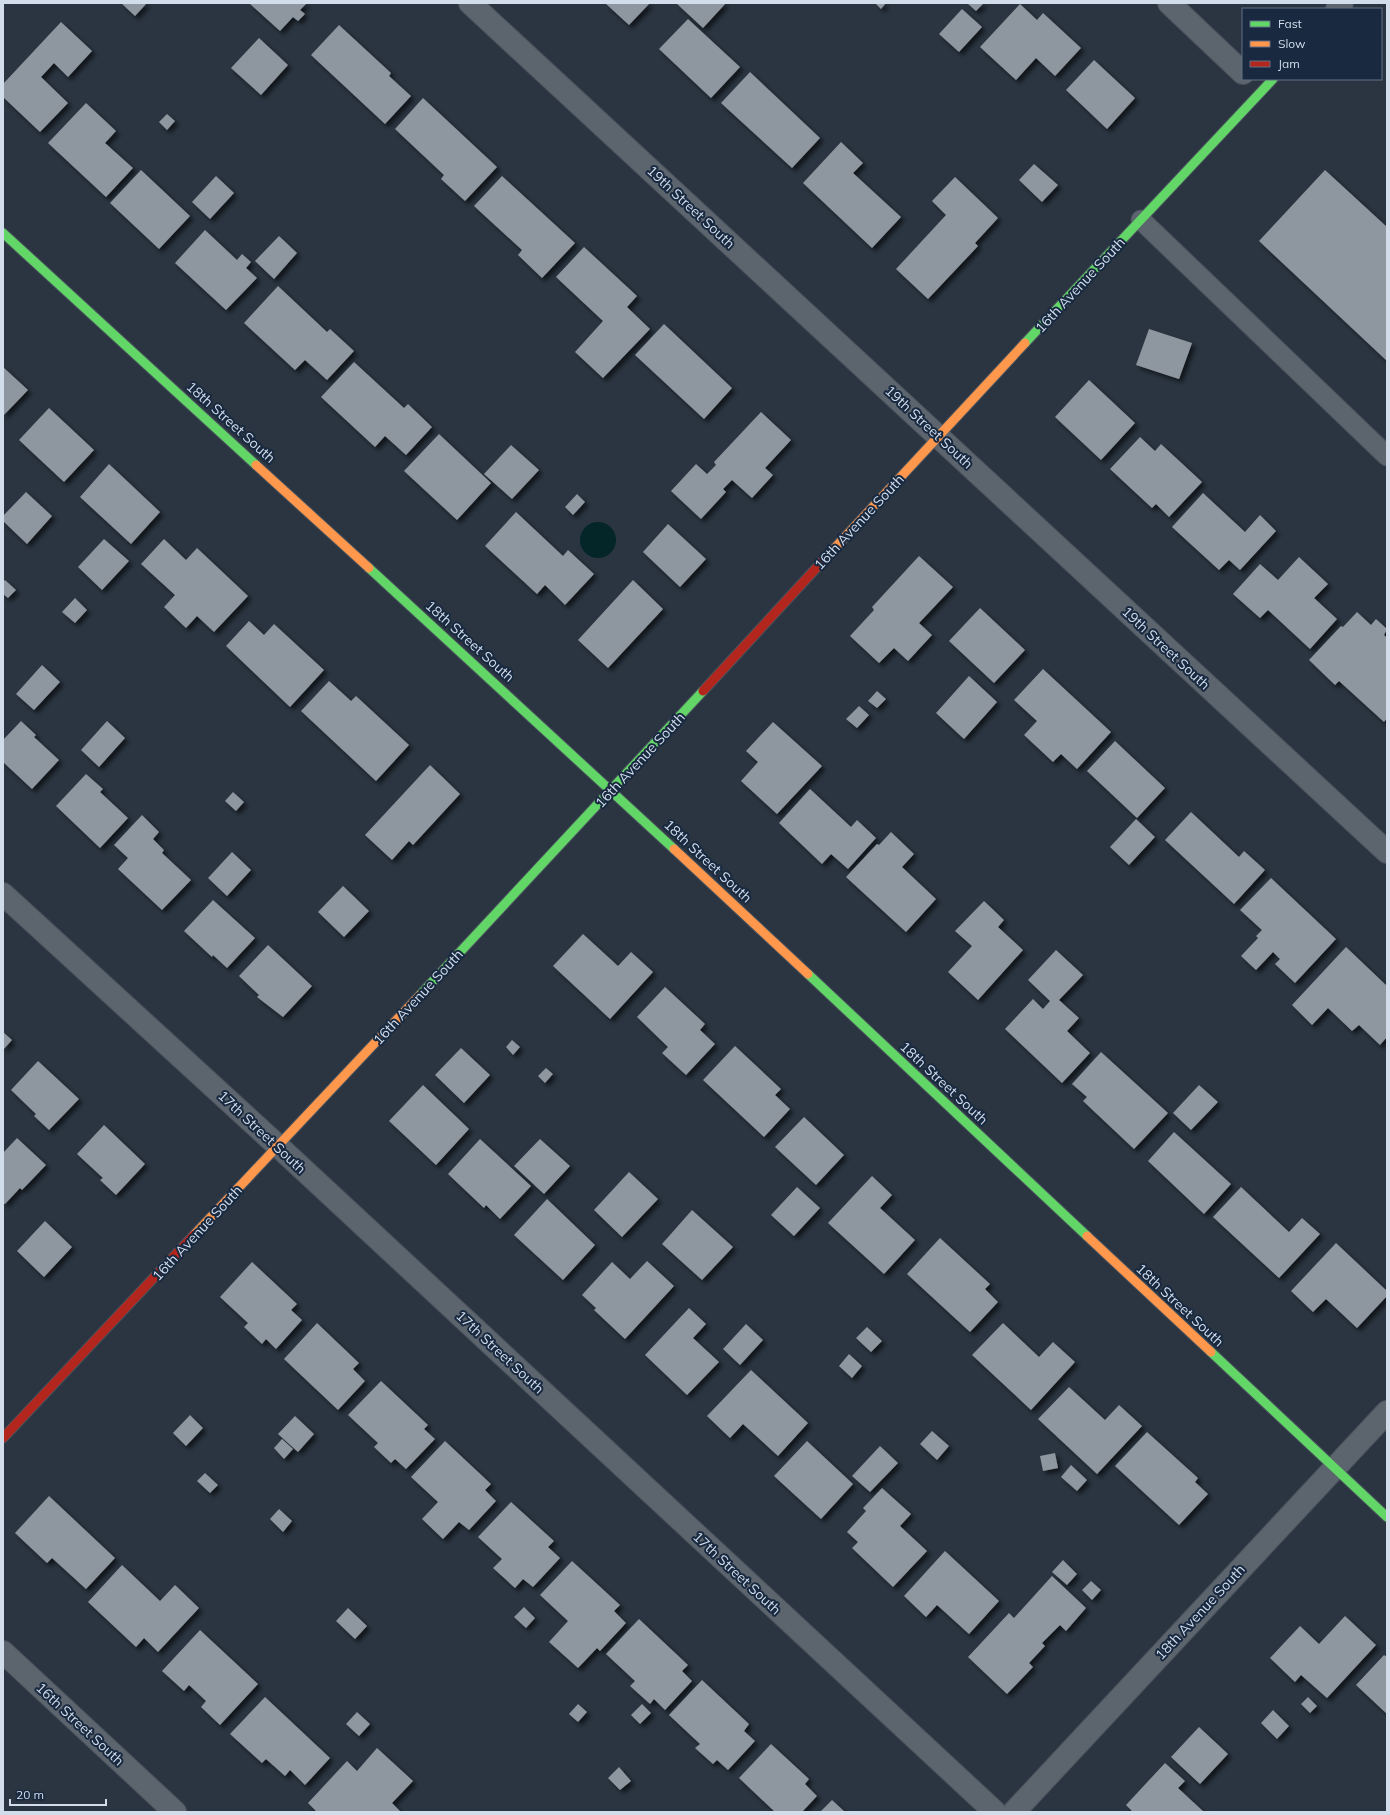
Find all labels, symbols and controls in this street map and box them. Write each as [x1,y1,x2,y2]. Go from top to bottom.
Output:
legend [1242,8,1382,80]
text: Fast [1278,16,1302,31]
text: Slow [1278,36,1306,51]
text: Jam [1278,56,1300,71]
street label: 19th Street South [643,162,739,252]
street label: 16th Avenue South [1031,234,1129,336]
street label: 18th Street South [183,377,279,467]
street label: 19th Street South [881,382,977,472]
street label: 16th Avenue South [810,471,908,573]
street label: 18th Street South [422,596,518,686]
street label: 19th Street South [1118,603,1214,693]
street label: 16th Avenue South [591,709,689,811]
street label: 18th Street South [660,816,756,906]
street label: 16th Avenue South [369,946,467,1048]
street label: 18th Street South [896,1038,992,1128]
street label: 17th Street South [214,1087,310,1177]
street label: 16th Avenue South [148,1182,246,1284]
street label: 18th Street South [1132,1260,1228,1350]
street label: 17th Street South [452,1307,548,1397]
street label: 17th Street South [689,1528,785,1618]
street label: 18th Avenue South [1151,1561,1249,1663]
street label: 16th Street South [32,1679,128,1769]
scale bar [10,1781,106,1807]
text: 20 m [16,1787,44,1802]

